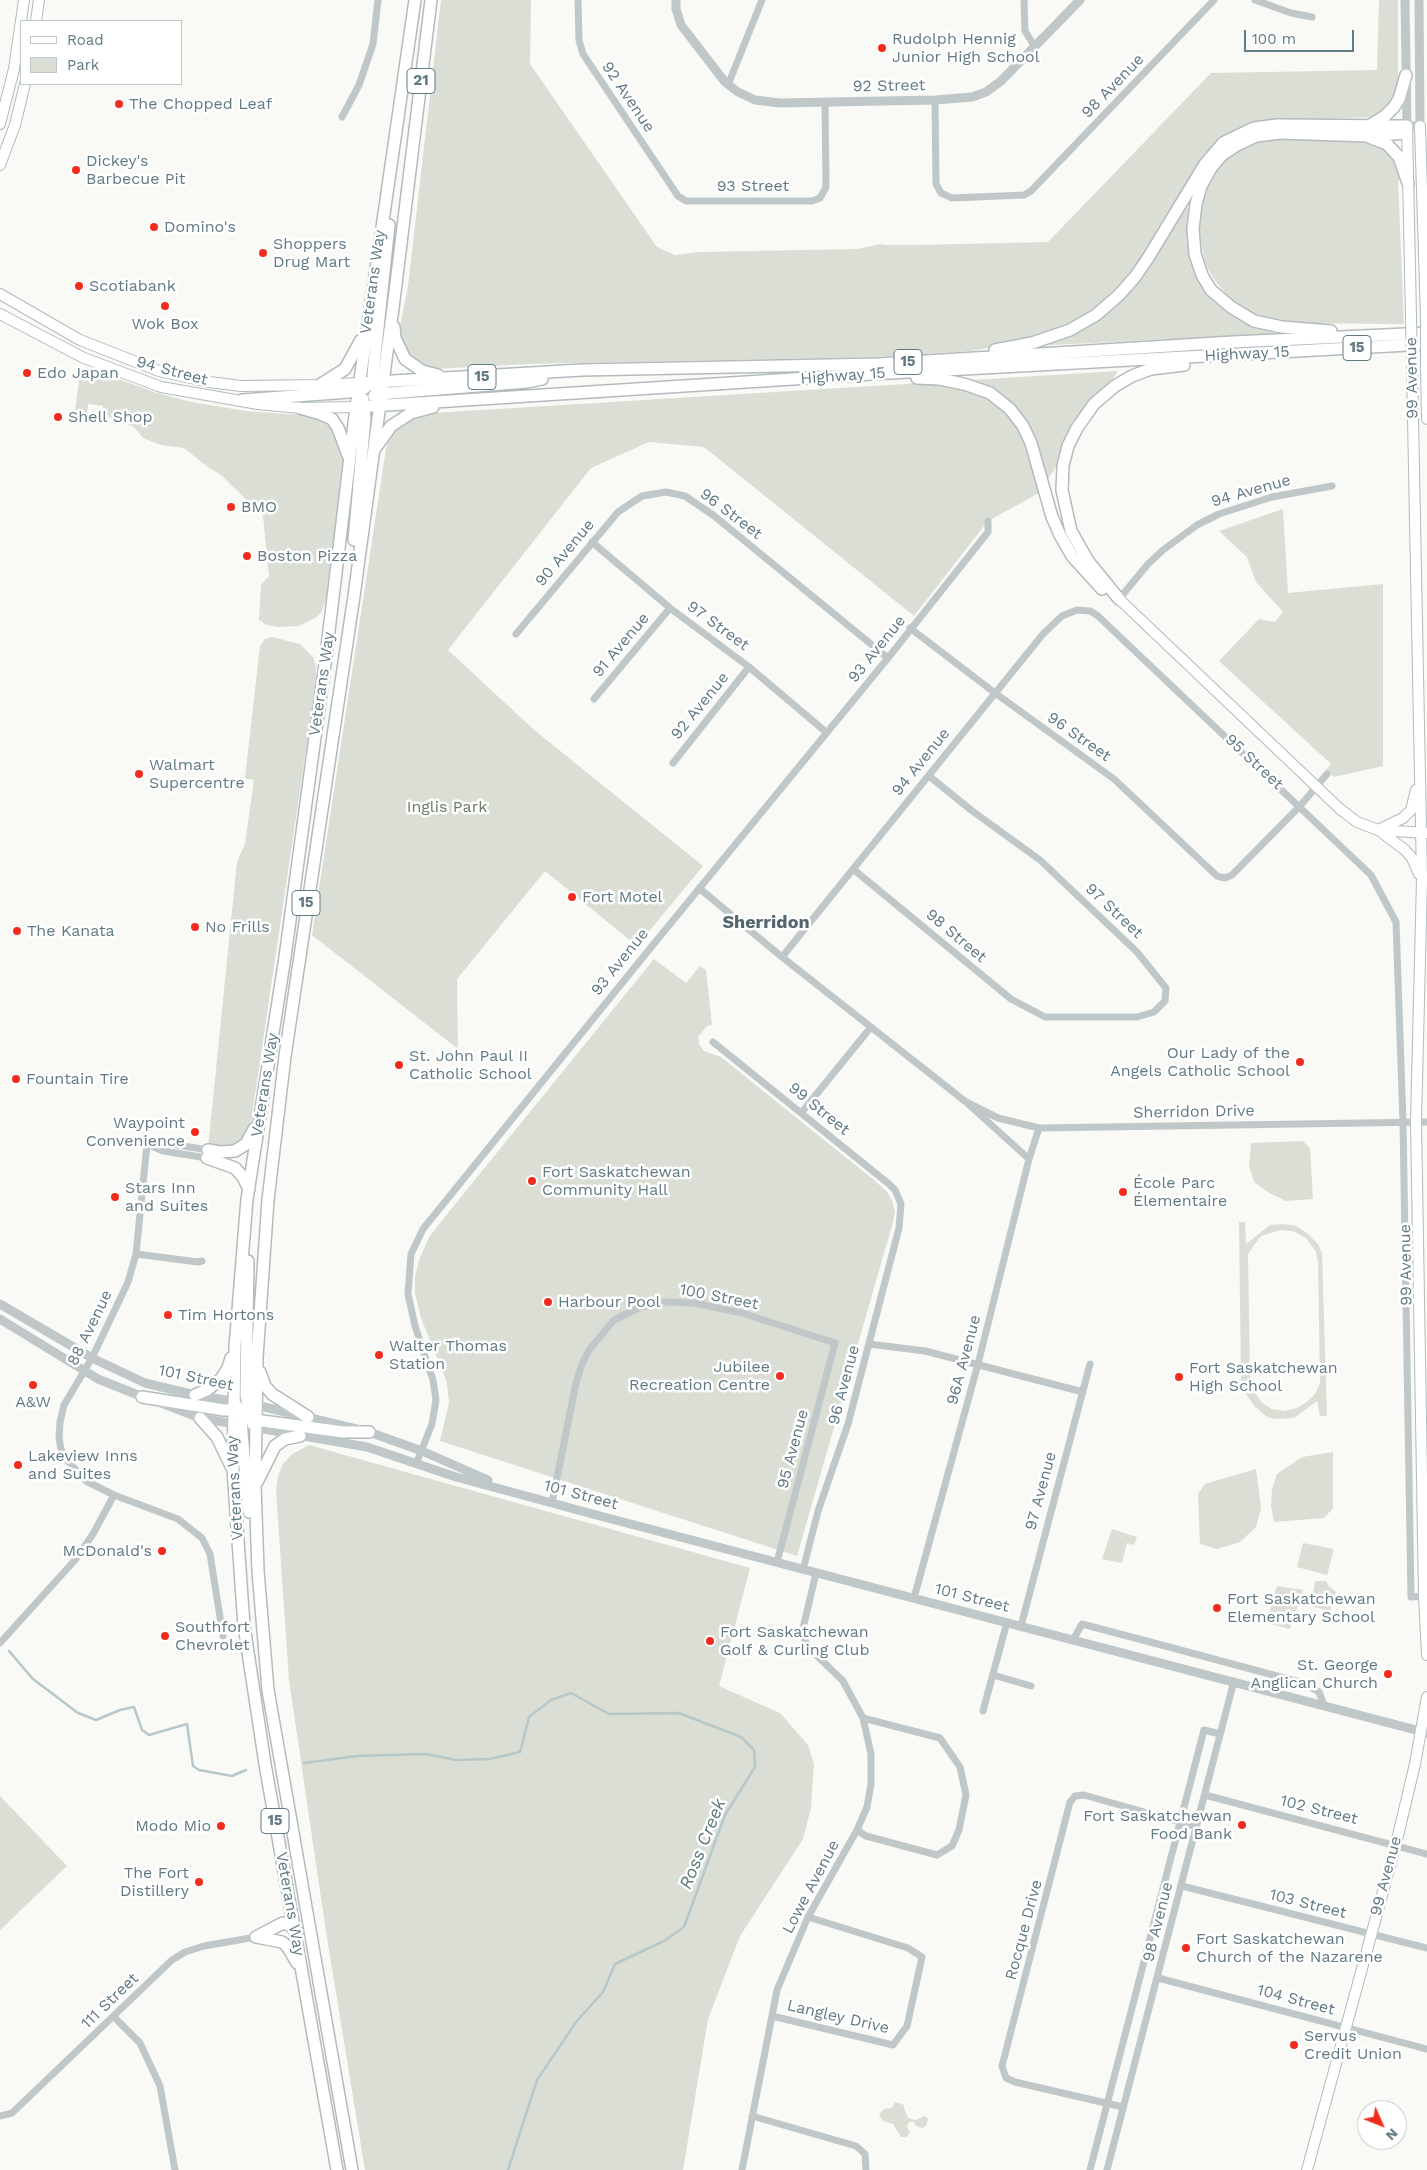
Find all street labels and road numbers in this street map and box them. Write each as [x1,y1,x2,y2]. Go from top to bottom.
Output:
street label: 98 Avenue [1078,50,1148,122]
street label: 92 Avenue [597,58,659,136]
road number: 21 [407,68,435,94]
street label: 92 Street [852,76,926,96]
street label: 93 Street [717,176,789,196]
street label: Veterans Way [356,229,390,335]
road number: 15 [1343,336,1371,360]
street label: 99 Avenue [1402,337,1422,419]
street label: Highway 15 [1204,342,1290,366]
road number: 15 [894,350,922,374]
street label: 94 Street [134,352,210,390]
street label: Highway 15 [800,363,886,389]
road number: 15 [468,364,496,390]
street label: 94 Avenue [1209,471,1293,511]
street label: 96 Street [696,484,766,544]
street label: 90 Avenue [531,515,599,591]
street label: 97 Street [683,597,753,655]
street label: 91 Avenue [589,609,653,681]
street label: 93 Avenue [844,612,910,686]
street label: Veterans Way [305,631,339,737]
street label: 92 Avenue [667,668,733,744]
street label: 96 Street [1044,708,1114,766]
street label: 94 Avenue [888,724,954,800]
street label: 95 Street [1221,730,1287,794]
street label: 97 Street [1081,879,1147,943]
road number: 15 [292,890,320,916]
street label: 98 Street [922,905,990,967]
street label: 93 Avenue [587,925,653,999]
street label: Veterans Way [247,1031,283,1139]
street label: 99 Street [784,1078,854,1140]
street label: Sherridon Drive [1133,1101,1255,1123]
street label: 99 Avenue [1396,1224,1416,1306]
street label: 100 Street [678,1280,760,1314]
street label: 88 Avenue [63,1287,117,1369]
street label: 96A Avenue [943,1313,985,1407]
street label: 96 Avenue [824,1343,864,1427]
street label: 101 Street [157,1361,235,1395]
street label: 95 Avenue [773,1407,813,1491]
street label: Veterans Way [223,1435,247,1541]
street label: 97 Avenue [1021,1450,1061,1532]
street label: 101 Street [542,1476,620,1514]
street label: 101 Street [933,1579,1011,1617]
street label: 102 Street [1278,1791,1360,1829]
road number: 15 [261,1808,289,1834]
street label: 99 Avenue [1366,1834,1406,1918]
street label: Lowe Avenue [778,1837,844,1937]
street label: Veterans Way [271,1850,309,1958]
street label: Rocque Drive [1001,1878,1047,1982]
street label: 98 Avenue [1139,1880,1177,1964]
street label: 103 Street [1267,1885,1349,1923]
street label: 111 Street [77,1969,143,2033]
street label: 104 Street [1255,1980,1337,2020]
street label: Langley Drive [785,1996,891,2038]

